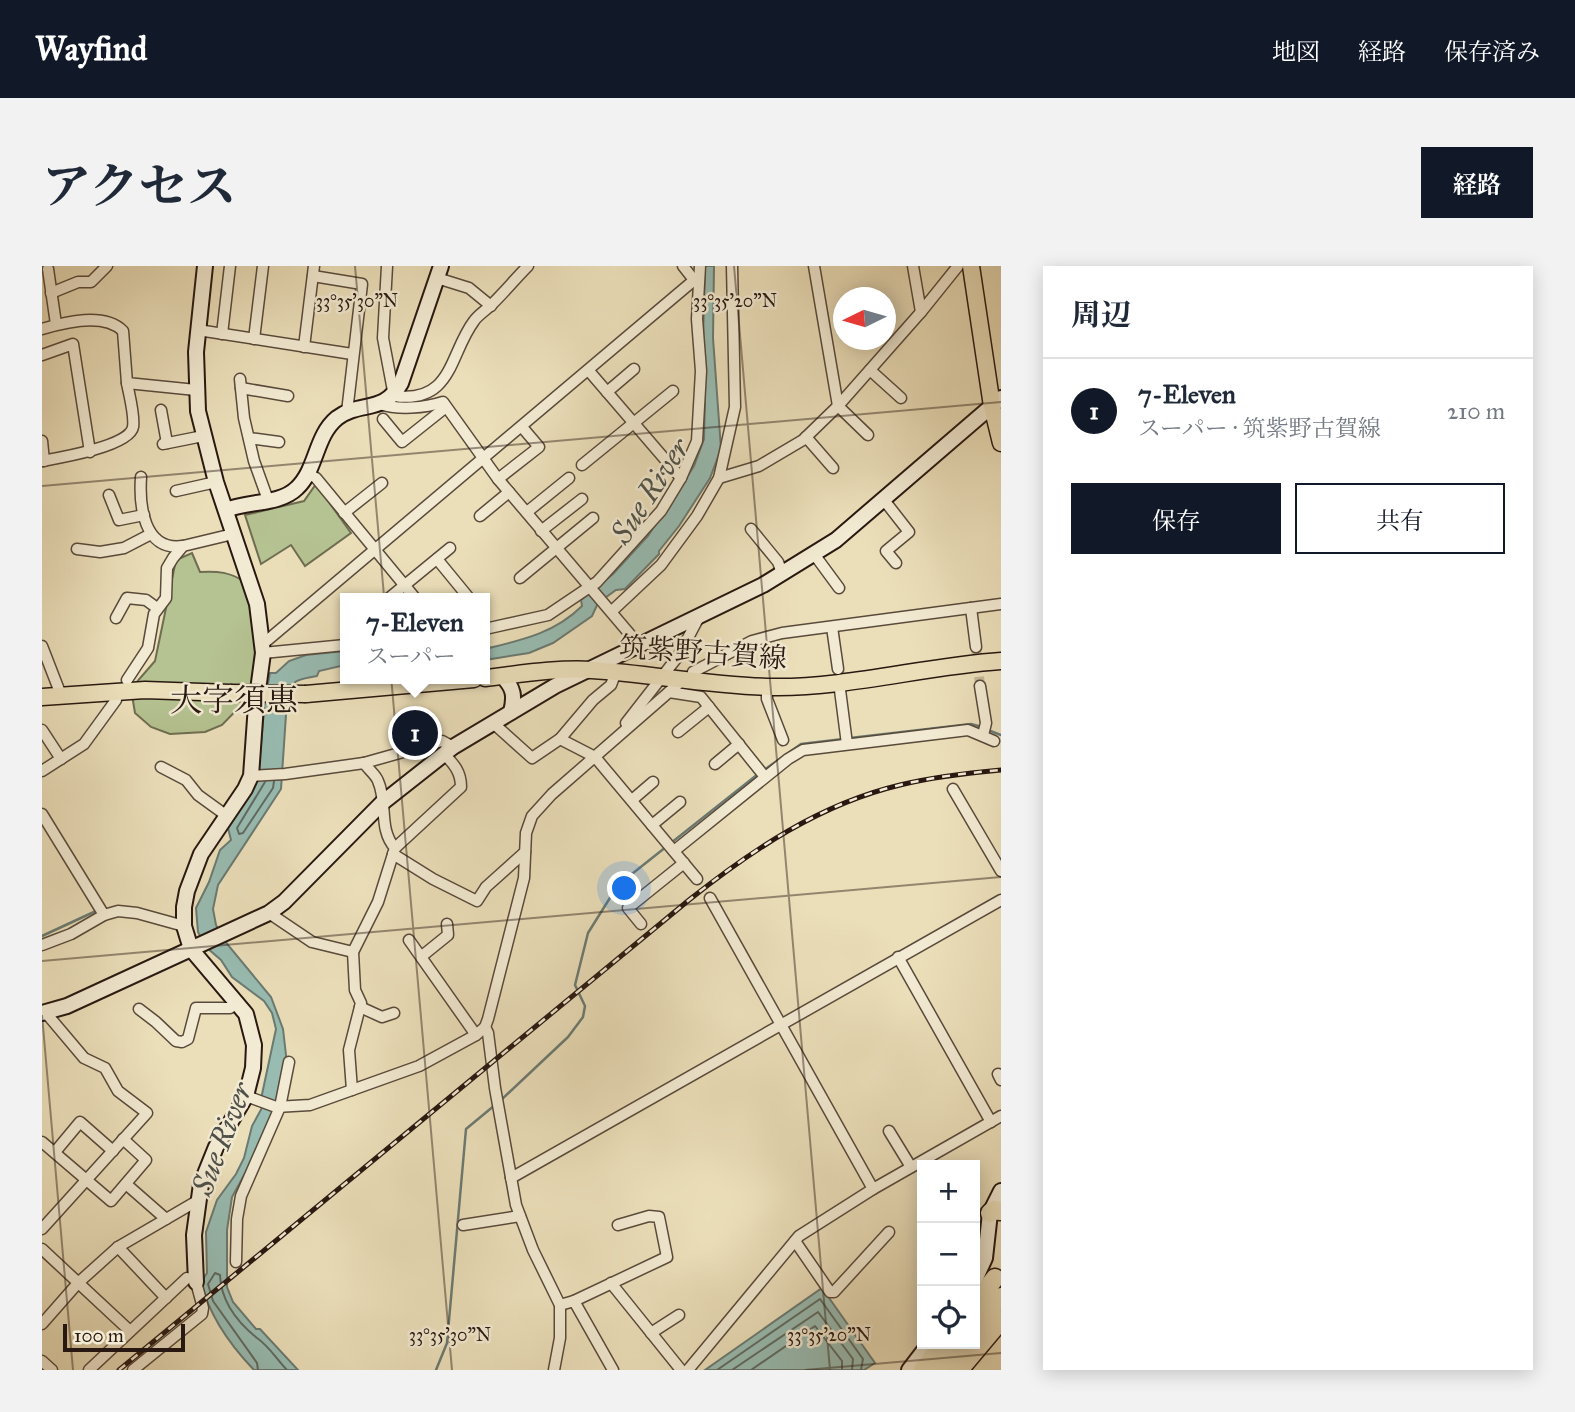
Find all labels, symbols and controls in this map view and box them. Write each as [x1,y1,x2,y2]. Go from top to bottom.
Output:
text: Wayfind [35,29,147,69]
text: 地図 [1272,37,1320,67]
text: 経路 [1358,37,1406,67]
text: 保存済み [1444,37,1540,67]
button: 経路 [1421,147,1533,218]
text: アクセス [42,157,237,216]
north arrow [833,287,896,350]
text: 33°35'30"N [316,290,398,312]
text: 33°35'20"N [693,290,777,312]
text: 周辺 [1071,297,1131,333]
text: 7-Eleven [1138,378,1236,410]
text: 1 [1089,397,1099,425]
text: 210 m [1447,397,1505,425]
text: スーパー · 筑紫野古賀線 [1138,414,1381,442]
water label: Sue River [602,431,698,551]
button: 保存 [1071,483,1281,554]
button: 共有 [1295,483,1505,554]
popup [340,593,490,684]
text: 7-Eleven [366,606,464,638]
street label: 筑紫野古賀線 [618,629,788,676]
text: スーパー [366,642,456,670]
district label: 大字須惠 [170,681,298,720]
pin: 1 [392,707,438,759]
your location [607,871,641,905]
water label: Sue River [184,1076,260,1201]
map controls [917,1160,980,1349]
button: + [917,1160,980,1223]
button: − [917,1223,980,1286]
button: locate [917,1286,980,1349]
scale bar [63,1321,186,1353]
text: 100 m [74,1324,124,1347]
text: 33°35'30"N [409,1324,491,1346]
text: 33°35'20"N [787,1324,871,1346]

